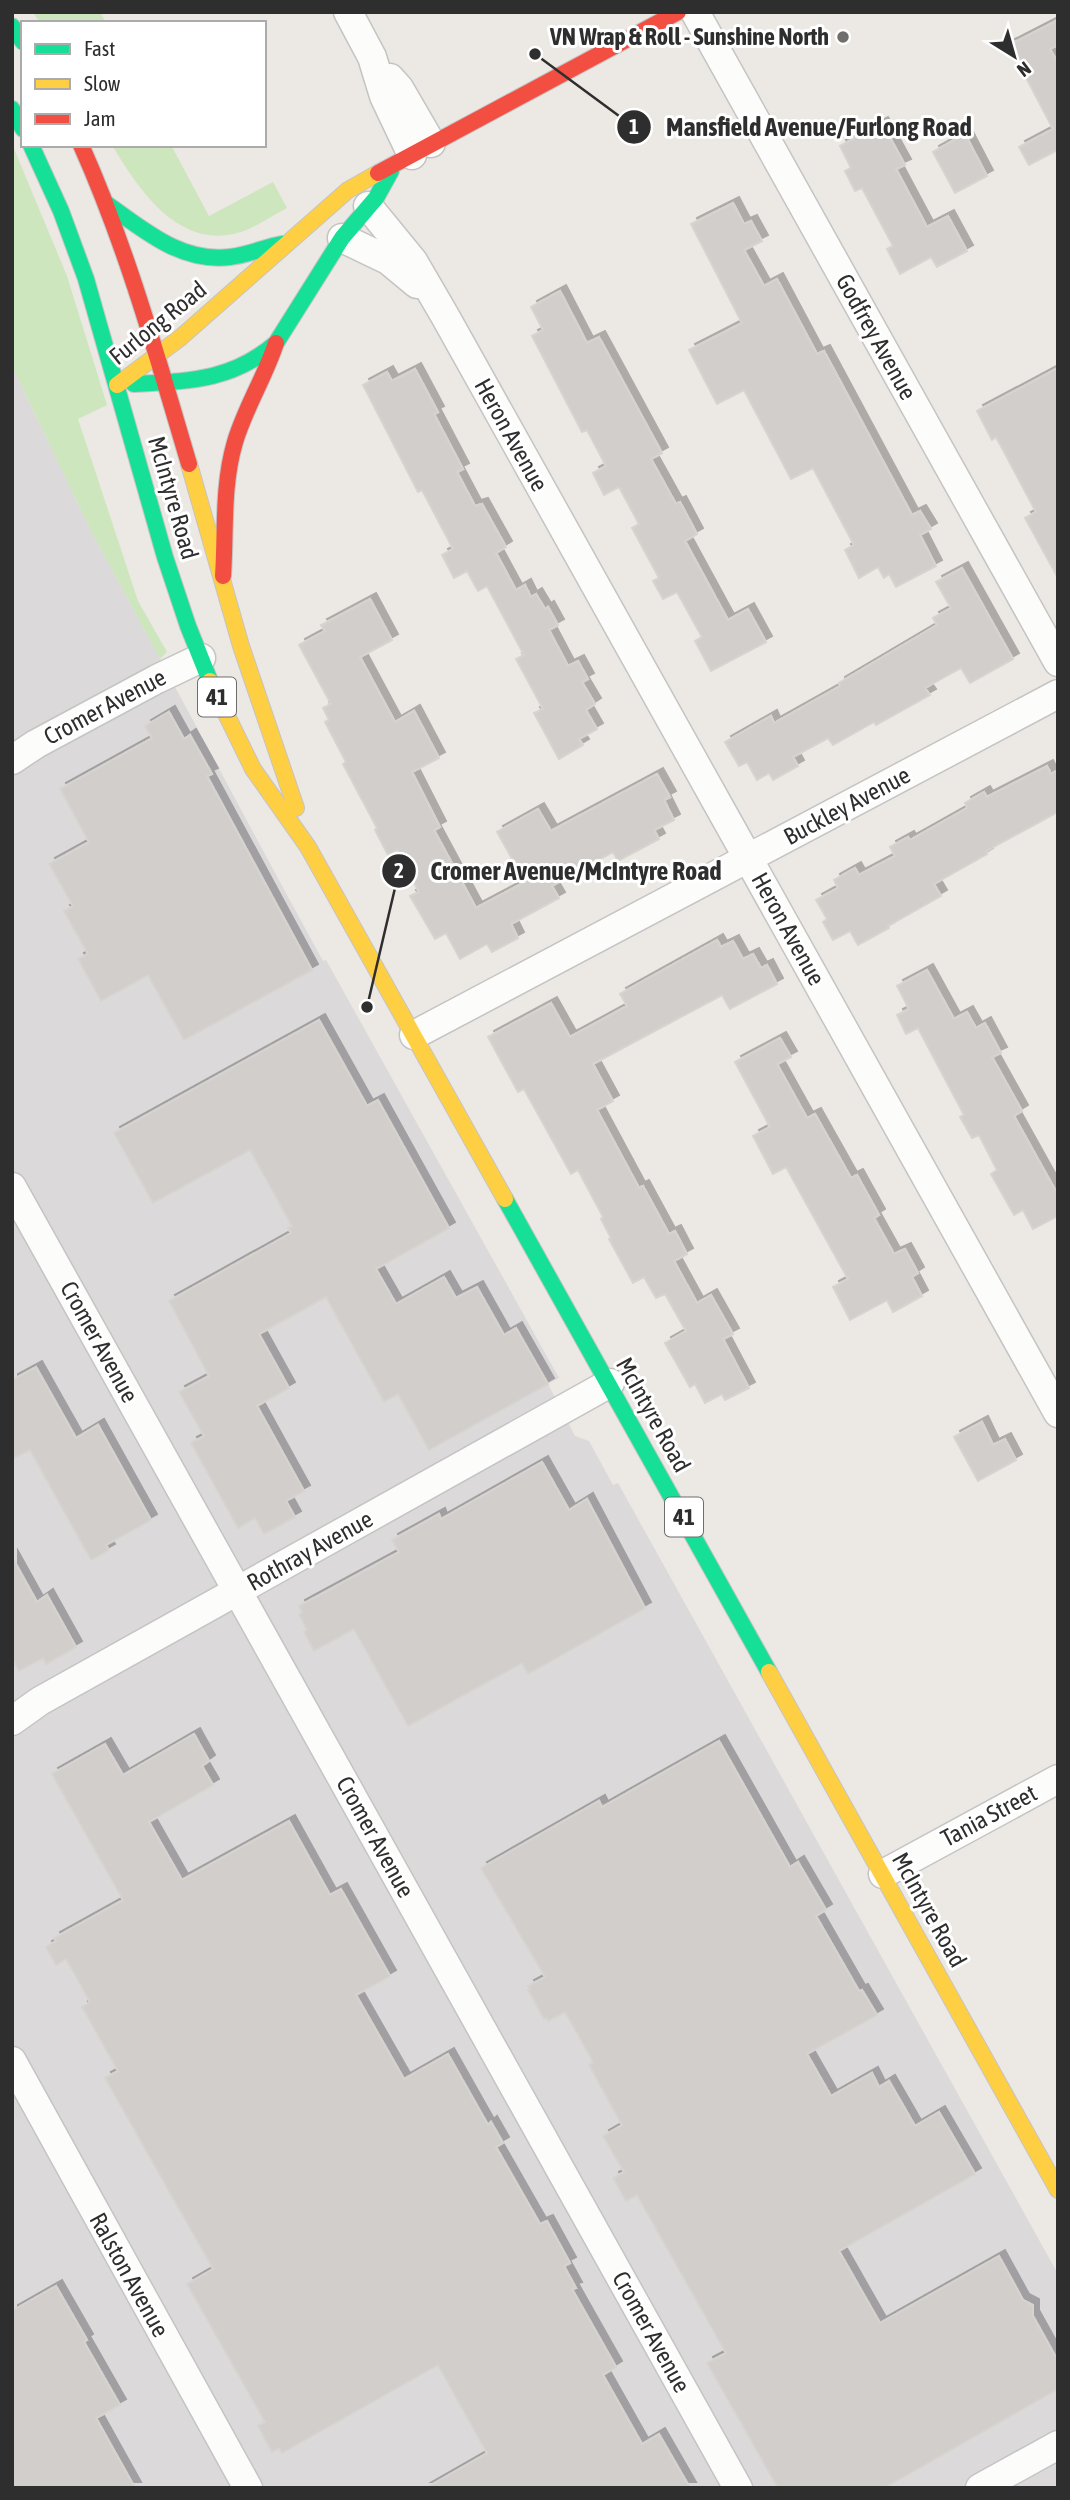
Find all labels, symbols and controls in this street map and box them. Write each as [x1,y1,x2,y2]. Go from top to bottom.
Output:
legend [21,21,266,147]
north arrow [979,21,1049,91]
place label: VN Wrap & Roll - Sunshine North [549,23,829,50]
marker: VN Wrap & Roll - Sunshine North [835,29,851,45]
text: Fast [84,36,115,60]
text: N [1013,57,1035,82]
text: Slow [84,71,121,95]
callout: Mansfield Avenue/Furlong Road [617,103,986,150]
text: Jam [84,106,116,130]
text: Mansfield Avenue/Furlong Road [666,112,972,142]
text: 1 [629,114,639,138]
street label: Godfrey Avenue [831,269,922,404]
street label: Furlong Road [104,275,211,370]
street label: Heron Avenue [469,374,553,496]
street label: McIntyre Road [143,433,204,562]
street label: Cromer Avenue [39,663,170,750]
road number: 41 [198,678,236,716]
street label: Buckley Avenue [779,761,914,850]
callout: Cromer Avenue/McIntyre Road [382,847,736,894]
text: Cromer Avenue/McIntyre Road [430,856,722,886]
text: 2 [394,858,404,882]
street label: Heron Avenue [746,868,830,990]
street label: Cromer Avenue [55,1277,144,1407]
street label: McIntyre Road [611,1353,696,1477]
road number: 41 [665,1498,703,1536]
street label: Rothray Avenue [242,1505,377,1596]
street label: Cromer Avenue [331,1772,420,1902]
street label: Tania Street [936,1779,1041,1852]
street label: McIntyre Road [887,1848,972,1972]
street label: Ralston Avenue [84,2208,175,2341]
street label: Cromer Avenue [607,2267,696,2397]

